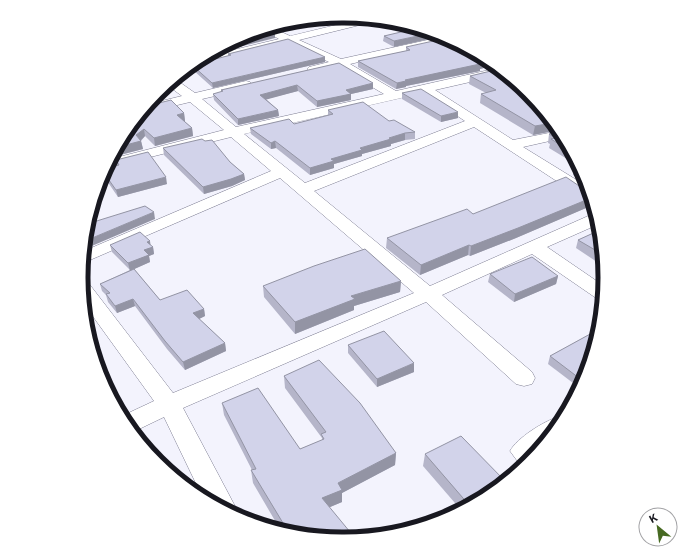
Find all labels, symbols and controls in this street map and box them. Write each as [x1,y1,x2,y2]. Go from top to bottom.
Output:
north arrow [638,507,678,547]
text: K [646,510,660,526]

